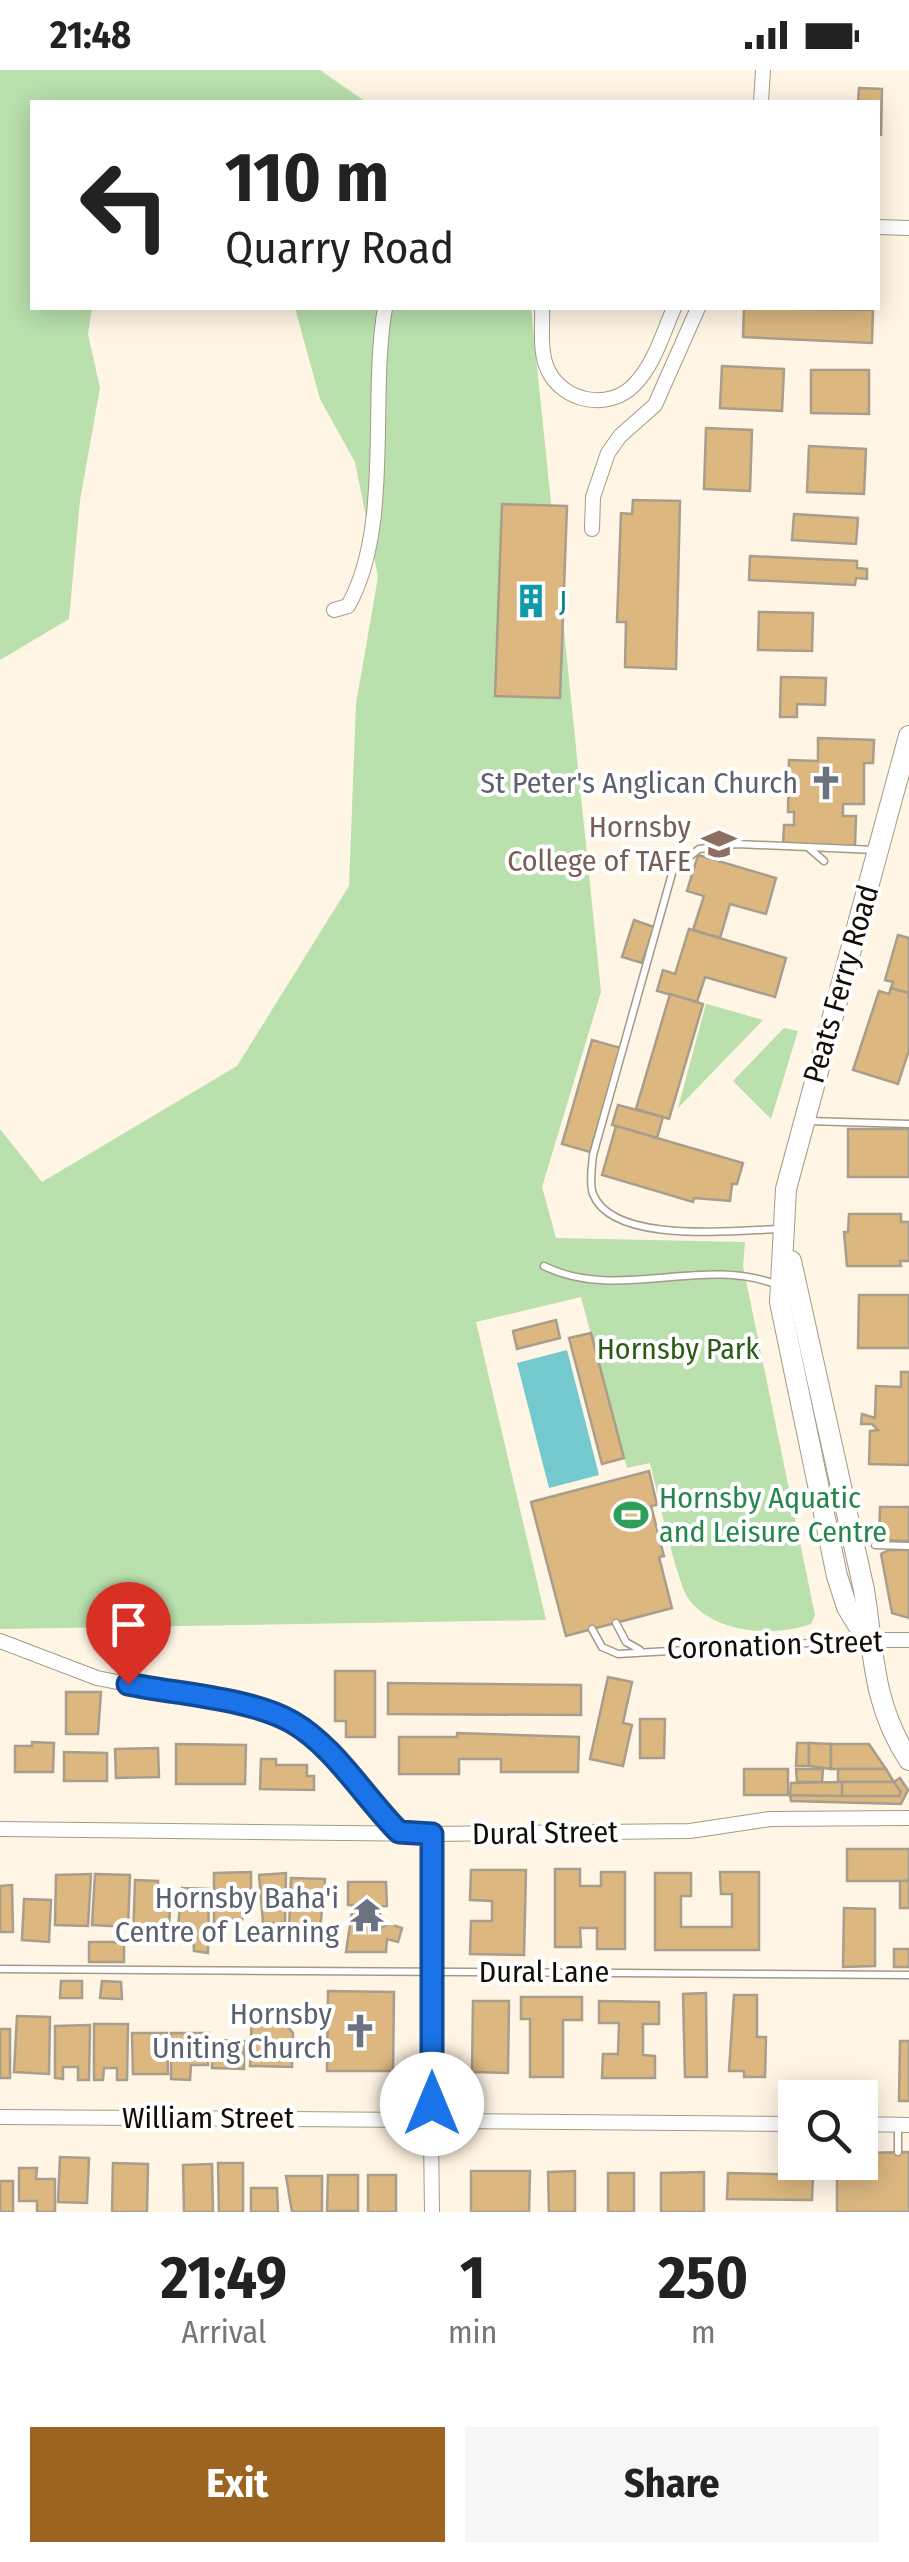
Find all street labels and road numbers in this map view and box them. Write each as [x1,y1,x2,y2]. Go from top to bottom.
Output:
street label: Peats Ferry Road [796,881,886,1087]
street label: Coronation Street [666,1623,884,1667]
street label: Dural Street [472,1814,618,1852]
street label: Dural Lane [479,1954,609,1990]
street label: William Street [122,2100,294,2136]

